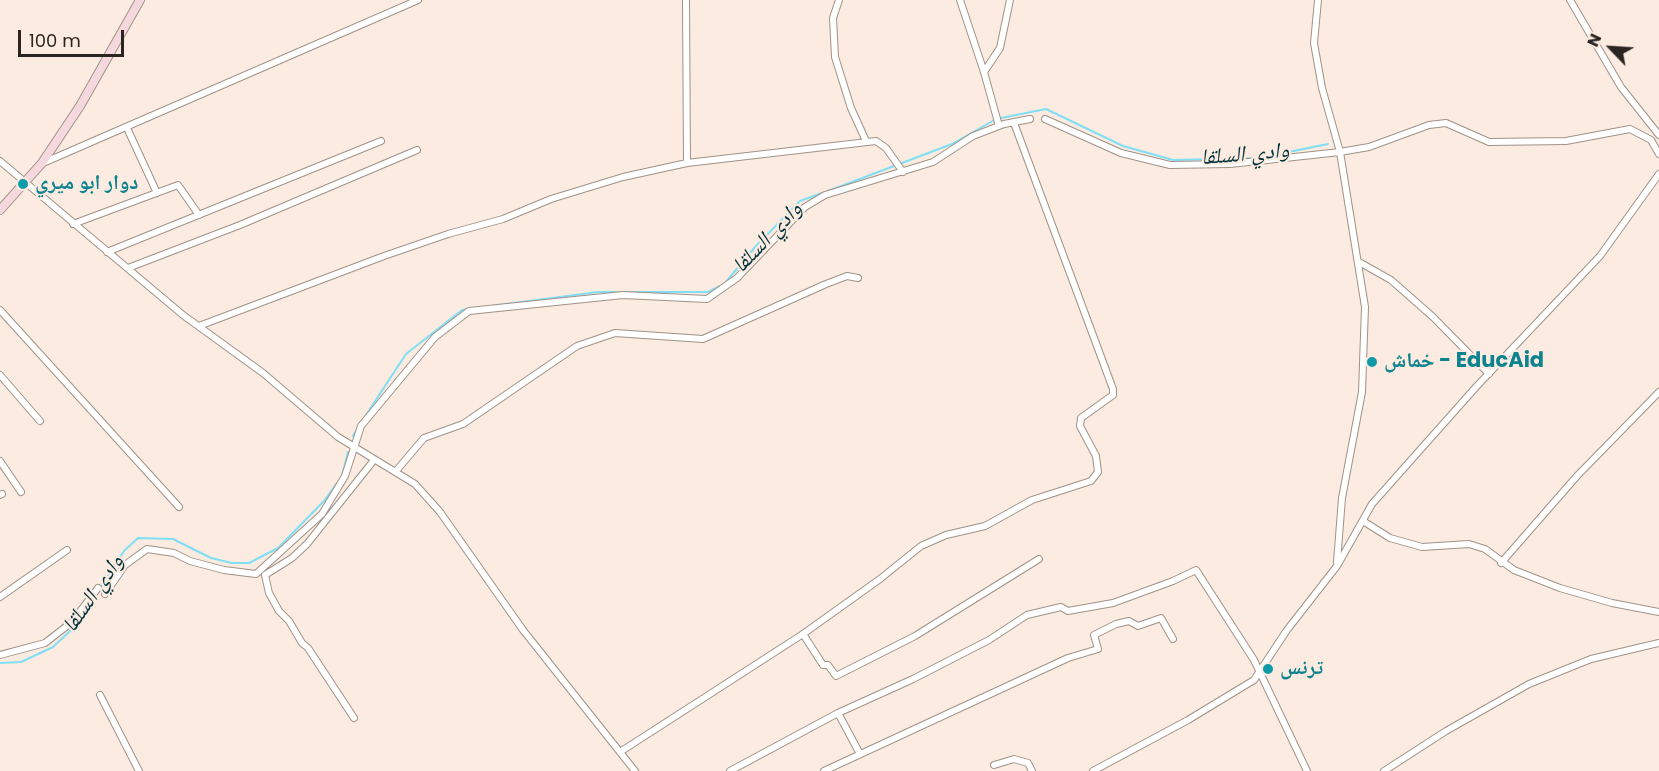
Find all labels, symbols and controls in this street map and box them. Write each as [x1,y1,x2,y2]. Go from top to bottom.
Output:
scale bar [21,18,128,56]
north arrow [1581,18,1641,78]
text: 100 m [29,28,81,53]
text: N [1581,30,1607,51]
water label: وادي السلقا [1200,138,1290,172]
place label: دوار ابو ميري [35,171,138,197]
marker: دوار ابو ميري [16,177,30,191]
water label: وادي السلقا [728,197,808,279]
place label: خماش - EducAid [1384,349,1544,375]
marker: خماش - EducAid [1365,355,1379,369]
water label: وادي السلقا [58,550,130,638]
place label: ترنس [1280,656,1323,682]
marker: ترنس [1261,662,1275,676]

